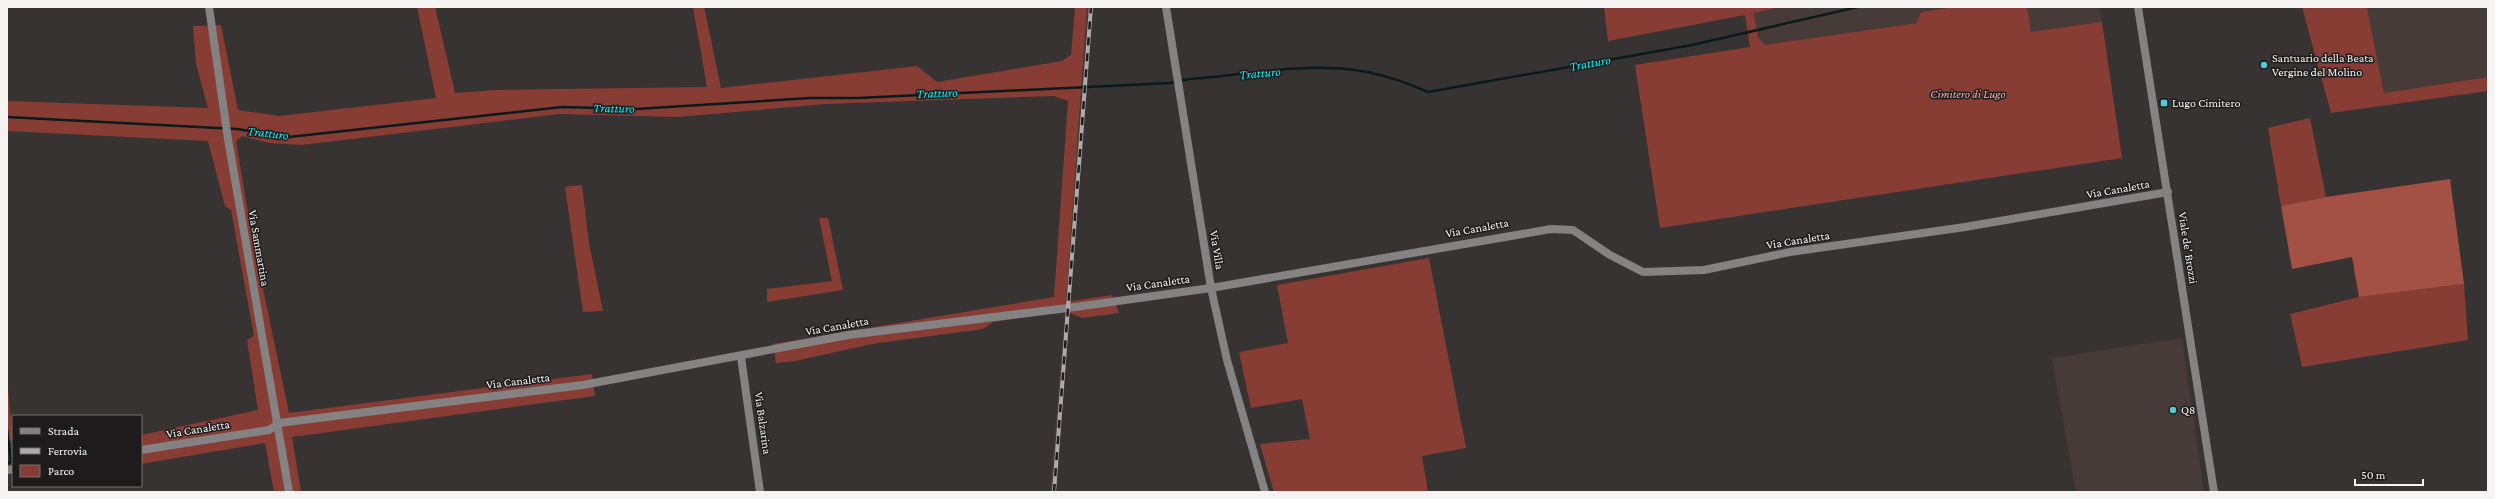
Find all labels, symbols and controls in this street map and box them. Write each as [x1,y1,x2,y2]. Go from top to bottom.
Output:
place label: Santuario della Beata Vergine del Molino [2272,51,2374,79]
water label: Tratturo [1568,52,1612,74]
marker: Santuario della Beata Vergine del Molino [2259,60,2269,70]
water label: Tratturo [1239,64,1282,82]
water label: Tratturo [916,85,958,101]
park label: Cimitero di Lugo [1930,87,2006,101]
place label: Lugo Cimitero [2172,96,2240,110]
marker: Lugo Cimitero [2159,98,2169,108]
water label: Tratturo [593,100,635,116]
water label: Tratturo [247,123,290,143]
street label: Via Canaletta [2085,176,2151,201]
street label: Via Sammartina [245,209,273,288]
street label: Viale de' Brozzi [2175,211,2201,285]
street label: Via Canaletta [1444,215,1510,240]
street label: Via Canaletta [1765,228,1831,252]
street label: Via Villa [1207,230,1227,271]
street label: Via Canaletta [1125,272,1191,294]
street label: Via Canaletta [804,313,870,338]
street label: Via Canaletta [485,370,551,392]
street label: Via Balzarina [752,391,774,456]
place label: Q8 [2181,403,2196,417]
marker: Q8 [2168,405,2178,415]
legend [12,415,142,487]
street label: Via Canaletta [165,417,231,441]
text: Strada [48,424,79,438]
text: Ferrovia [48,444,88,458]
scale bar [2355,461,2423,487]
text: Parco [48,464,74,478]
text: 50 m [2361,468,2386,482]

